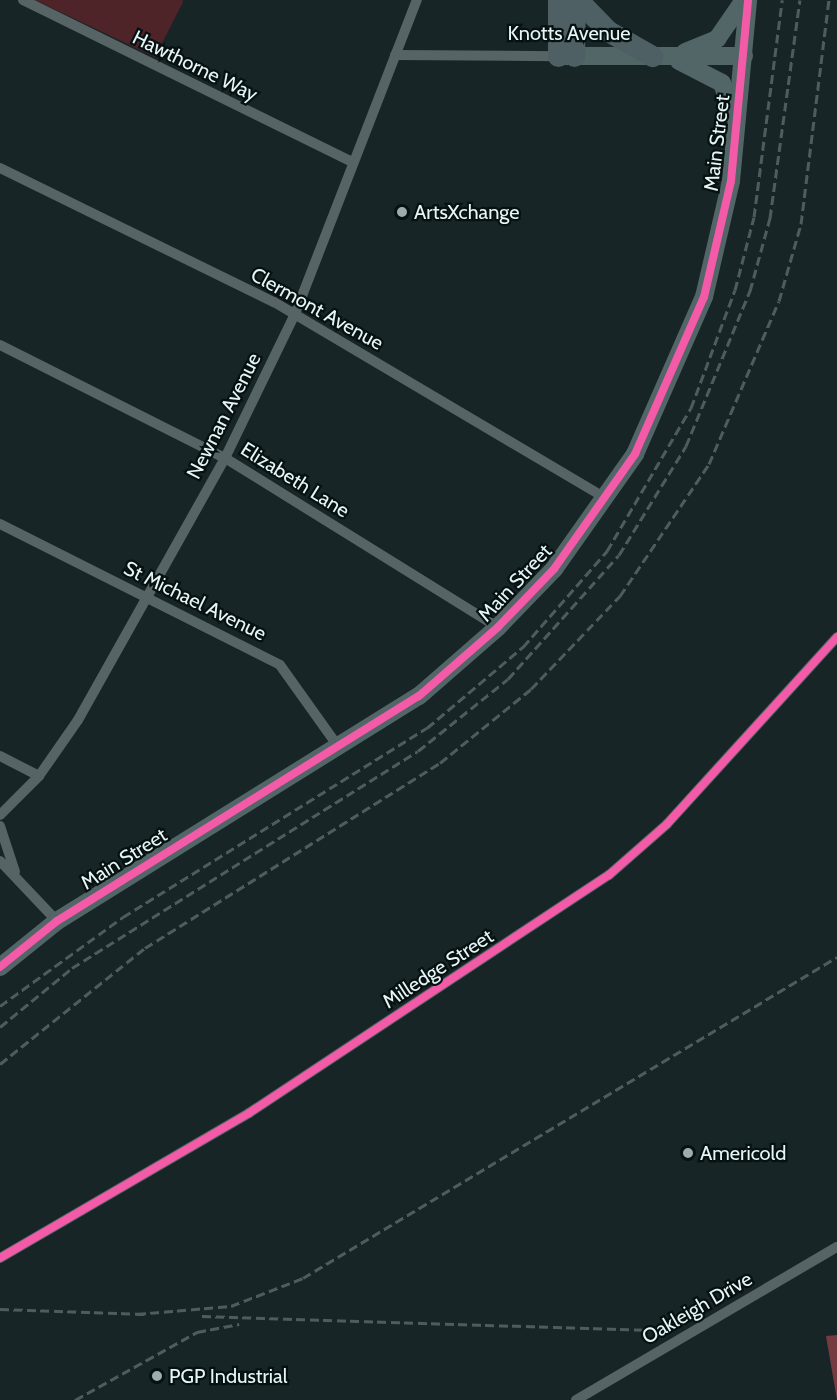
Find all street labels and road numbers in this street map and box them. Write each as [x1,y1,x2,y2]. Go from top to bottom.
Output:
street label: Knotts Avenue [507,21,631,45]
street label: Hawthorne Way [129,25,261,107]
street label: Main Street [699,93,735,193]
street label: Clermont Avenue [247,263,387,355]
street label: Newnan Avenue [182,349,266,483]
street label: Elizabeth Lane [236,437,354,523]
street label: Main Street [473,539,557,627]
street label: St Michael Avenue [120,556,270,646]
street label: Main Street [76,823,172,895]
street label: Milledge Street [378,924,498,1014]
street label: Oakleigh Drive [638,1267,756,1349]

